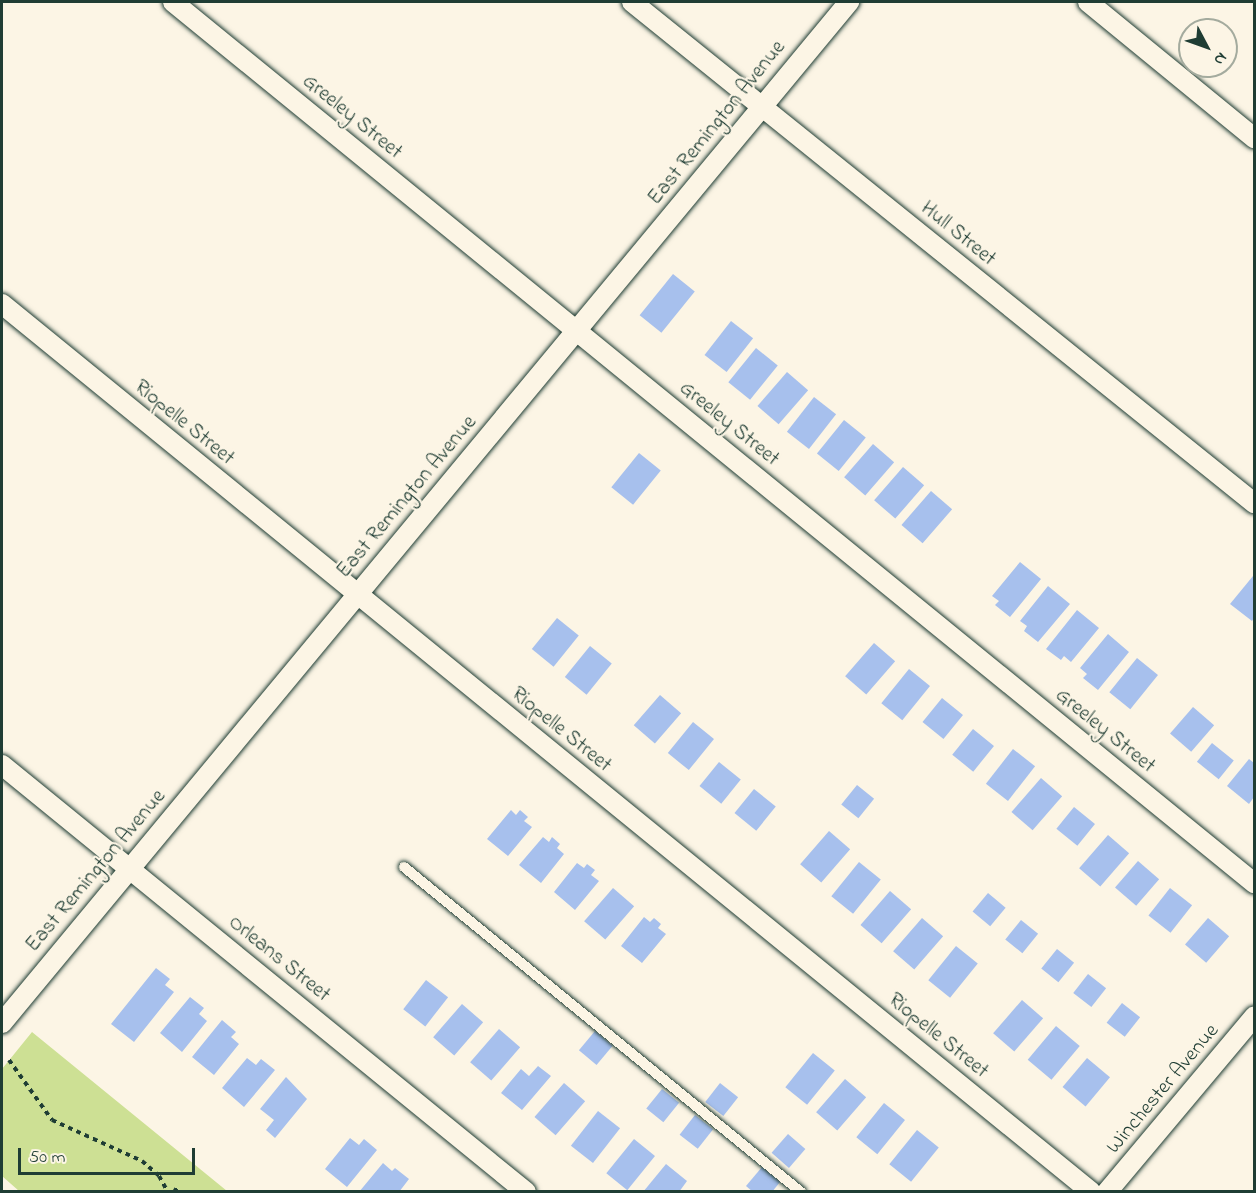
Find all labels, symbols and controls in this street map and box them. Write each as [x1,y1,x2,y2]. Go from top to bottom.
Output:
north arrow [1178,18,1238,78]
street label: East Remington Avenue [643,36,791,210]
text: N [1207,47,1233,70]
street label: Greeley Street [297,69,407,165]
street label: Hull Street [915,196,1001,272]
street label: Riopelle Street [129,375,239,471]
street label: Greeley Street [674,376,784,472]
street label: East Remington Avenue [332,411,482,583]
street label: Riopelle Street [506,682,616,778]
street label: Greeley Street [1050,683,1160,779]
street label: East Remington Avenue [21,785,171,957]
street label: Orleans Street [223,910,335,1008]
street label: Riopelle Street [883,988,993,1084]
street label: Winchester Avenue [1101,1019,1225,1159]
scale bar [21,1136,198,1174]
text: 50 m [29,1145,66,1171]

